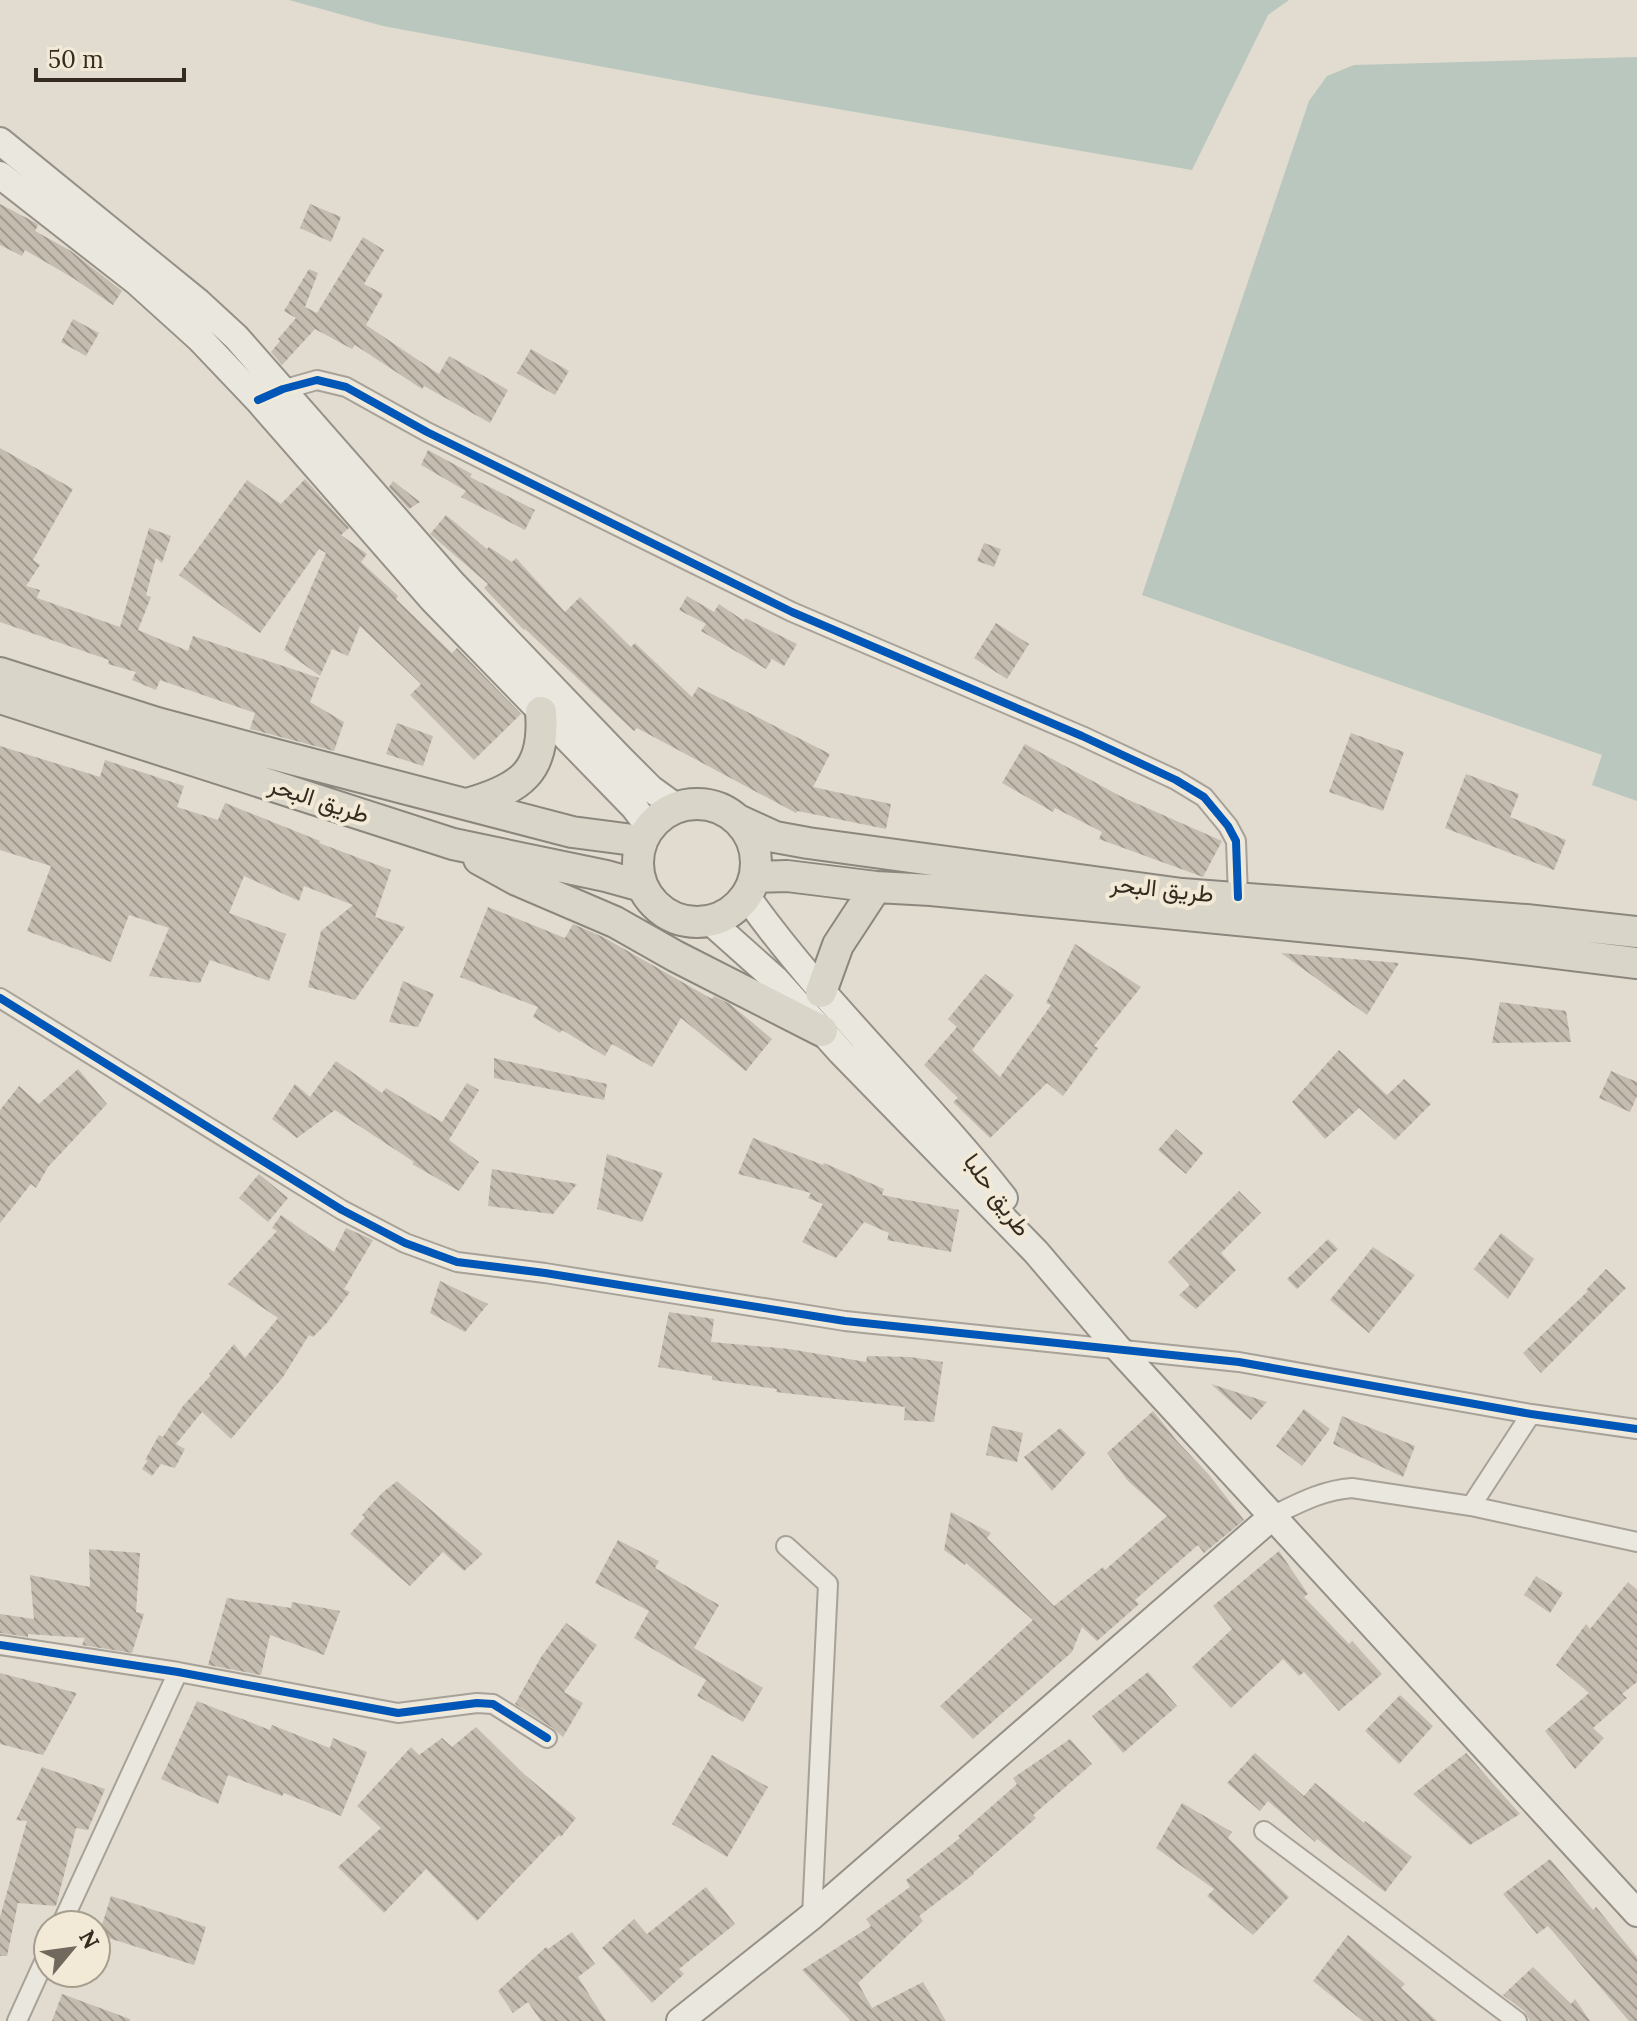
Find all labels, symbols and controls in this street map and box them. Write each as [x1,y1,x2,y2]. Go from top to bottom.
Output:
scale bar [36,32,184,82]
text: 50 m [48,44,104,75]
street label: طريق البحر [264,768,373,830]
street label: طريق البحر [1108,868,1215,909]
street label: طريق حلبا [957,1147,1038,1242]
north arrow [32,1909,112,1989]
text: N [73,1925,106,1954]

